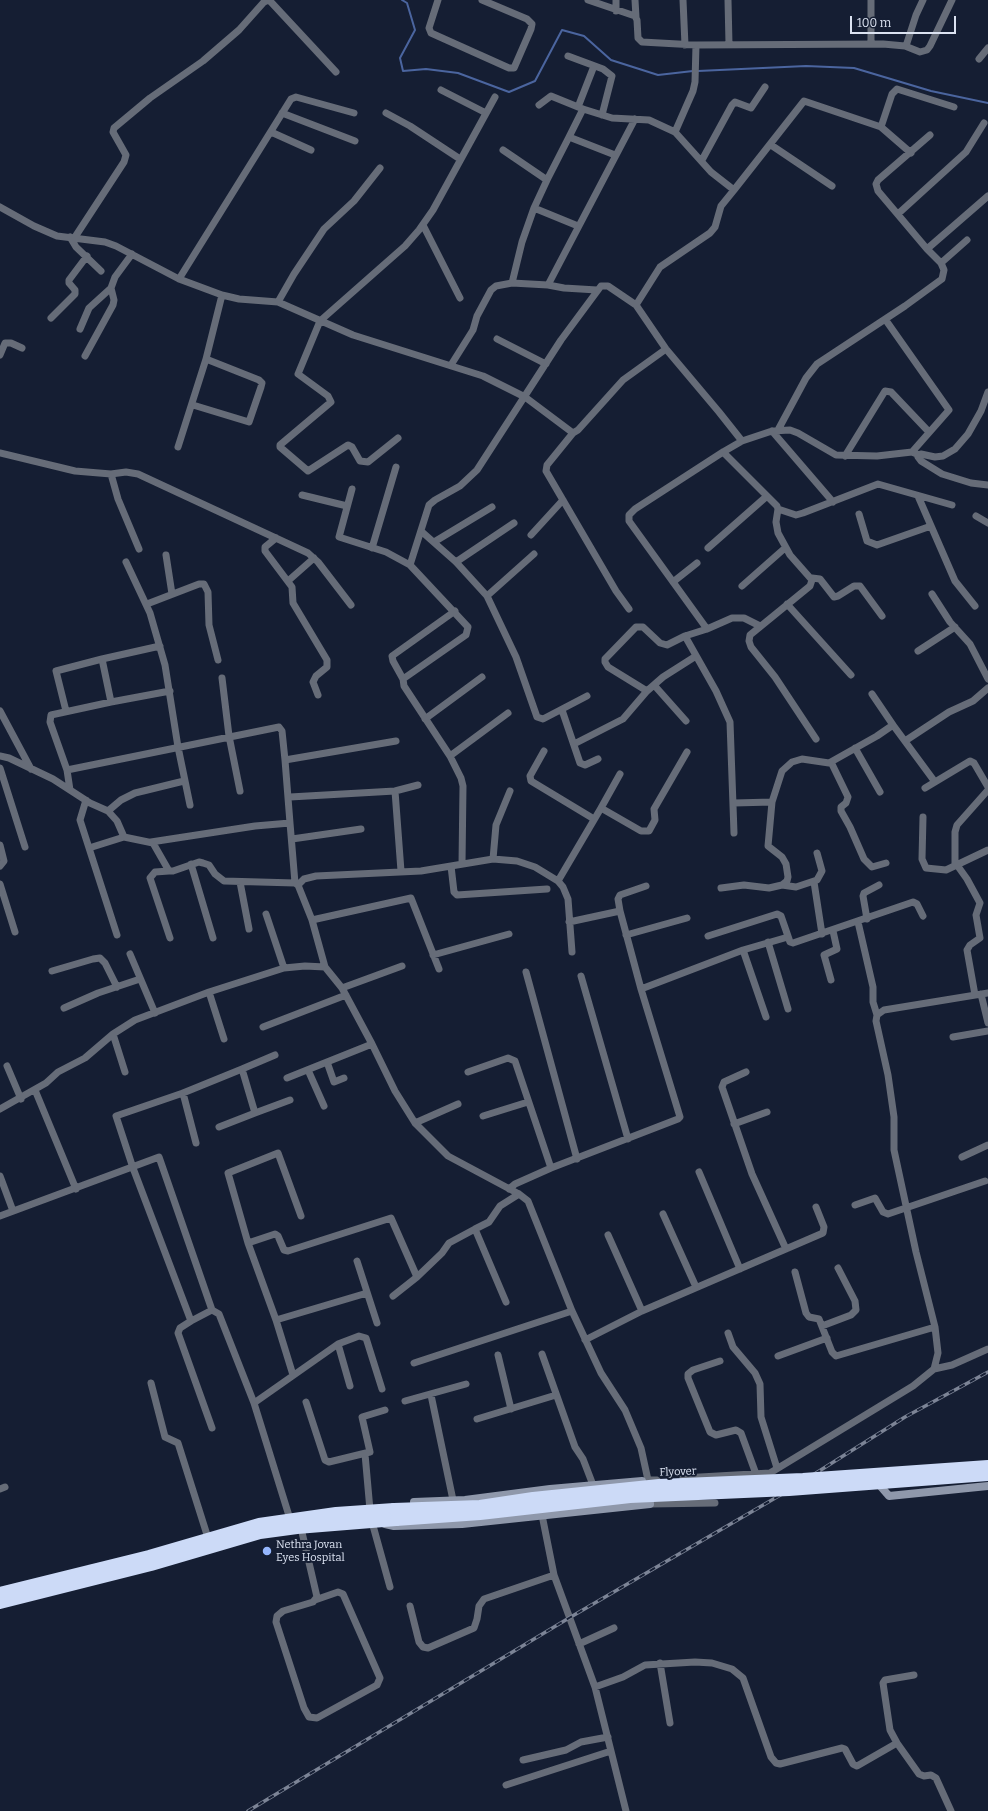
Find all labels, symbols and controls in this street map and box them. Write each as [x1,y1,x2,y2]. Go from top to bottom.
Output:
scale bar [852,8,958,34]
text: 100 m [857,16,891,30]
street label: Flyover [659,1465,697,1479]
place label: Nethra Jovan Eyes Hospital [276,1538,345,1564]
marker: Nethra Jovan Eyes Hospital [261,1545,273,1557]

